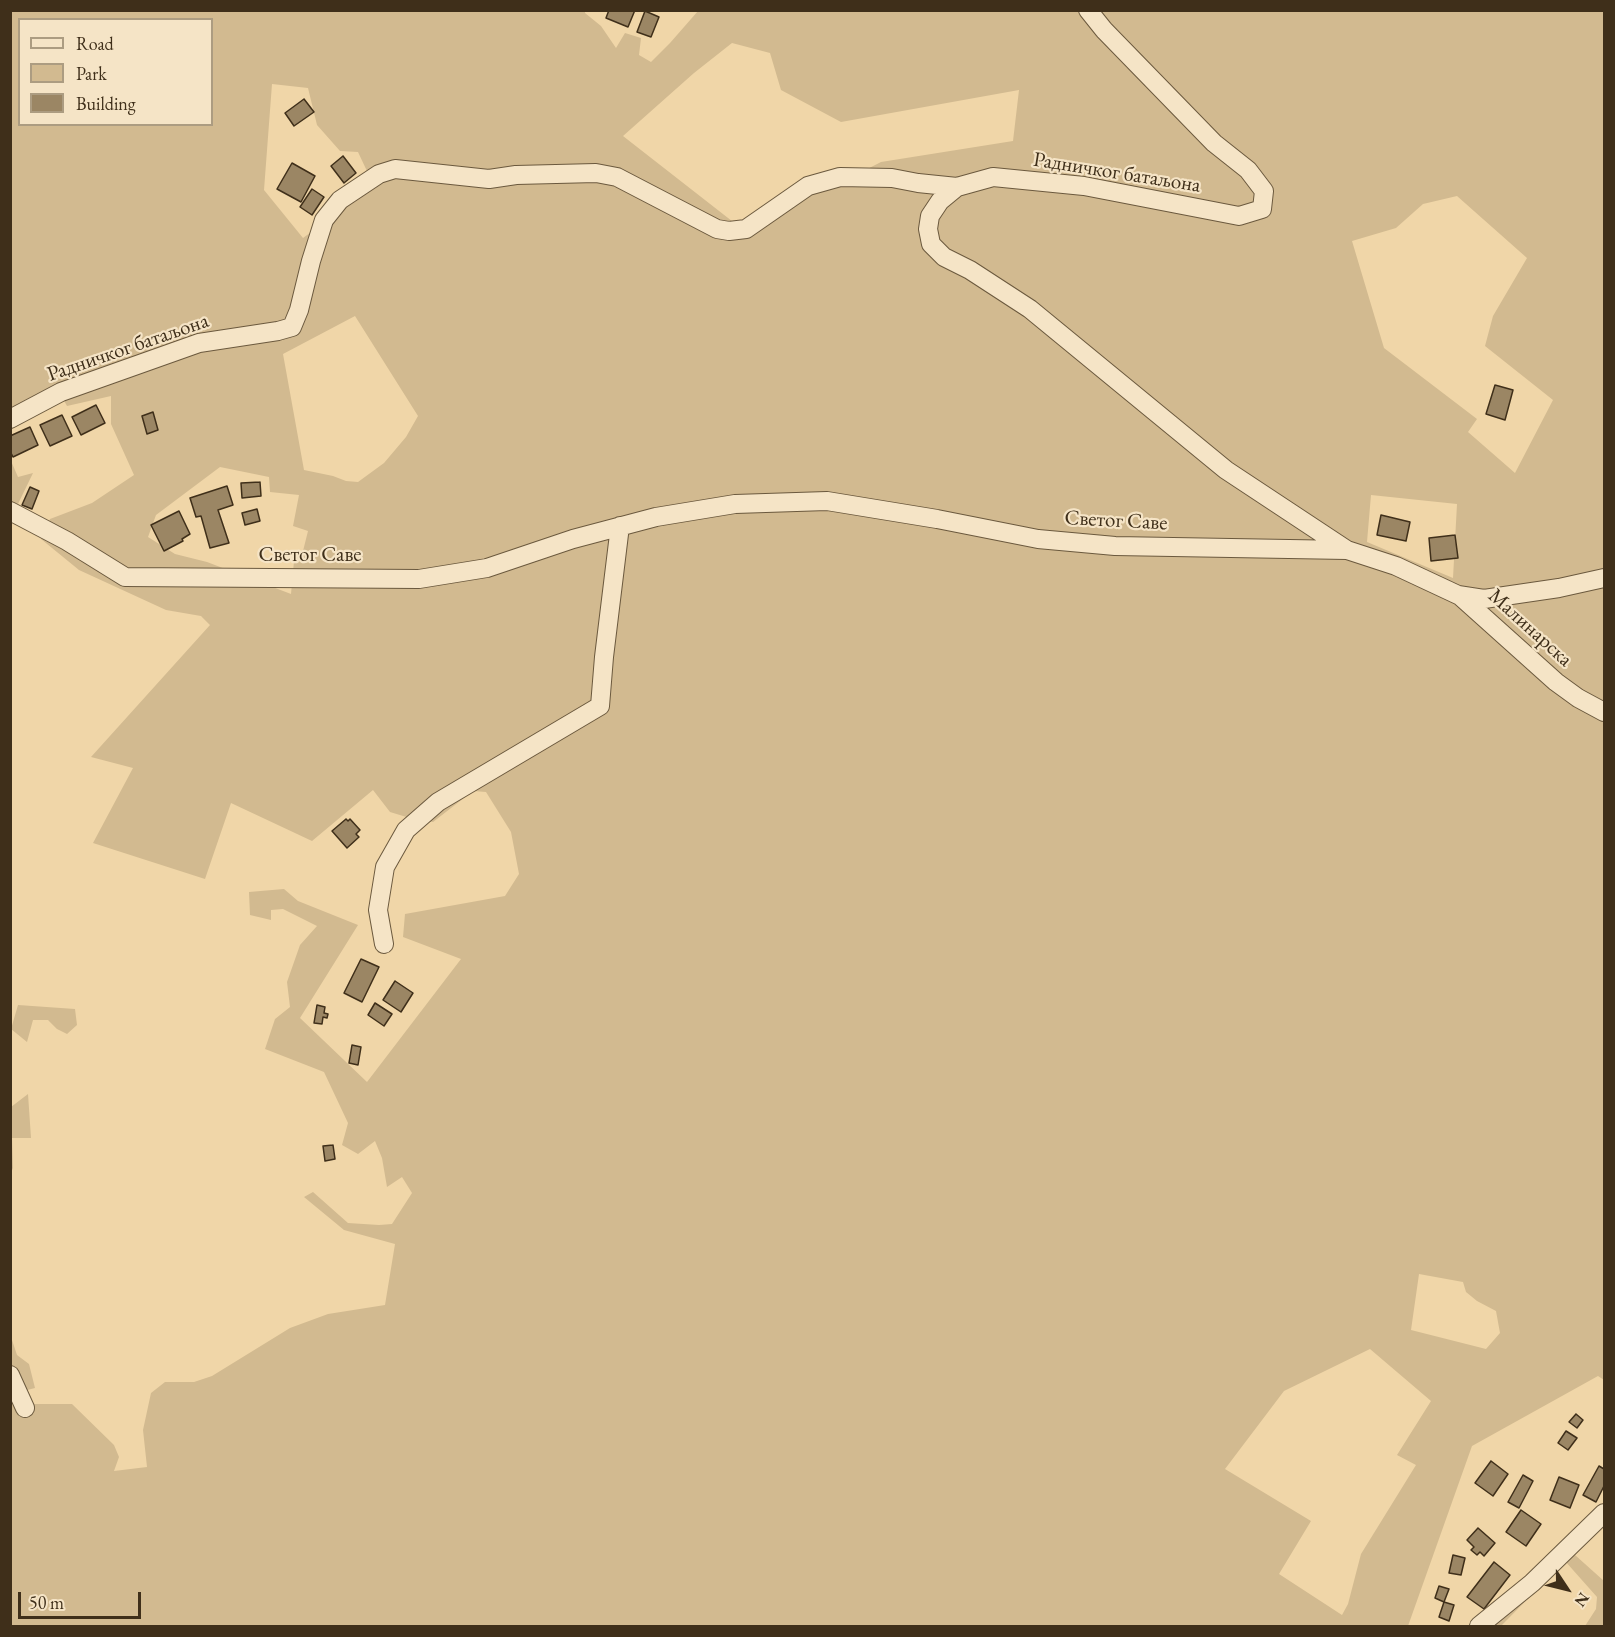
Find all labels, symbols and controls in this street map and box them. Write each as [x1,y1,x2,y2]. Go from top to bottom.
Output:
legend [18,18,213,126]
text: Road [76,32,114,55]
text: Park [76,62,107,85]
text: Building [76,92,136,115]
street label: Радничког батаљона [1031,147,1203,199]
street label: Радничког батаљона [44,309,212,387]
street label: Светог Саве [1064,506,1168,536]
street label: Светог Саве [258,542,362,568]
street label: Малинарска [1483,584,1577,672]
north arrow [1537,1559,1597,1619]
scale bar [21,1580,144,1618]
text: N [1570,1588,1594,1611]
text: 50 m [29,1591,64,1614]

